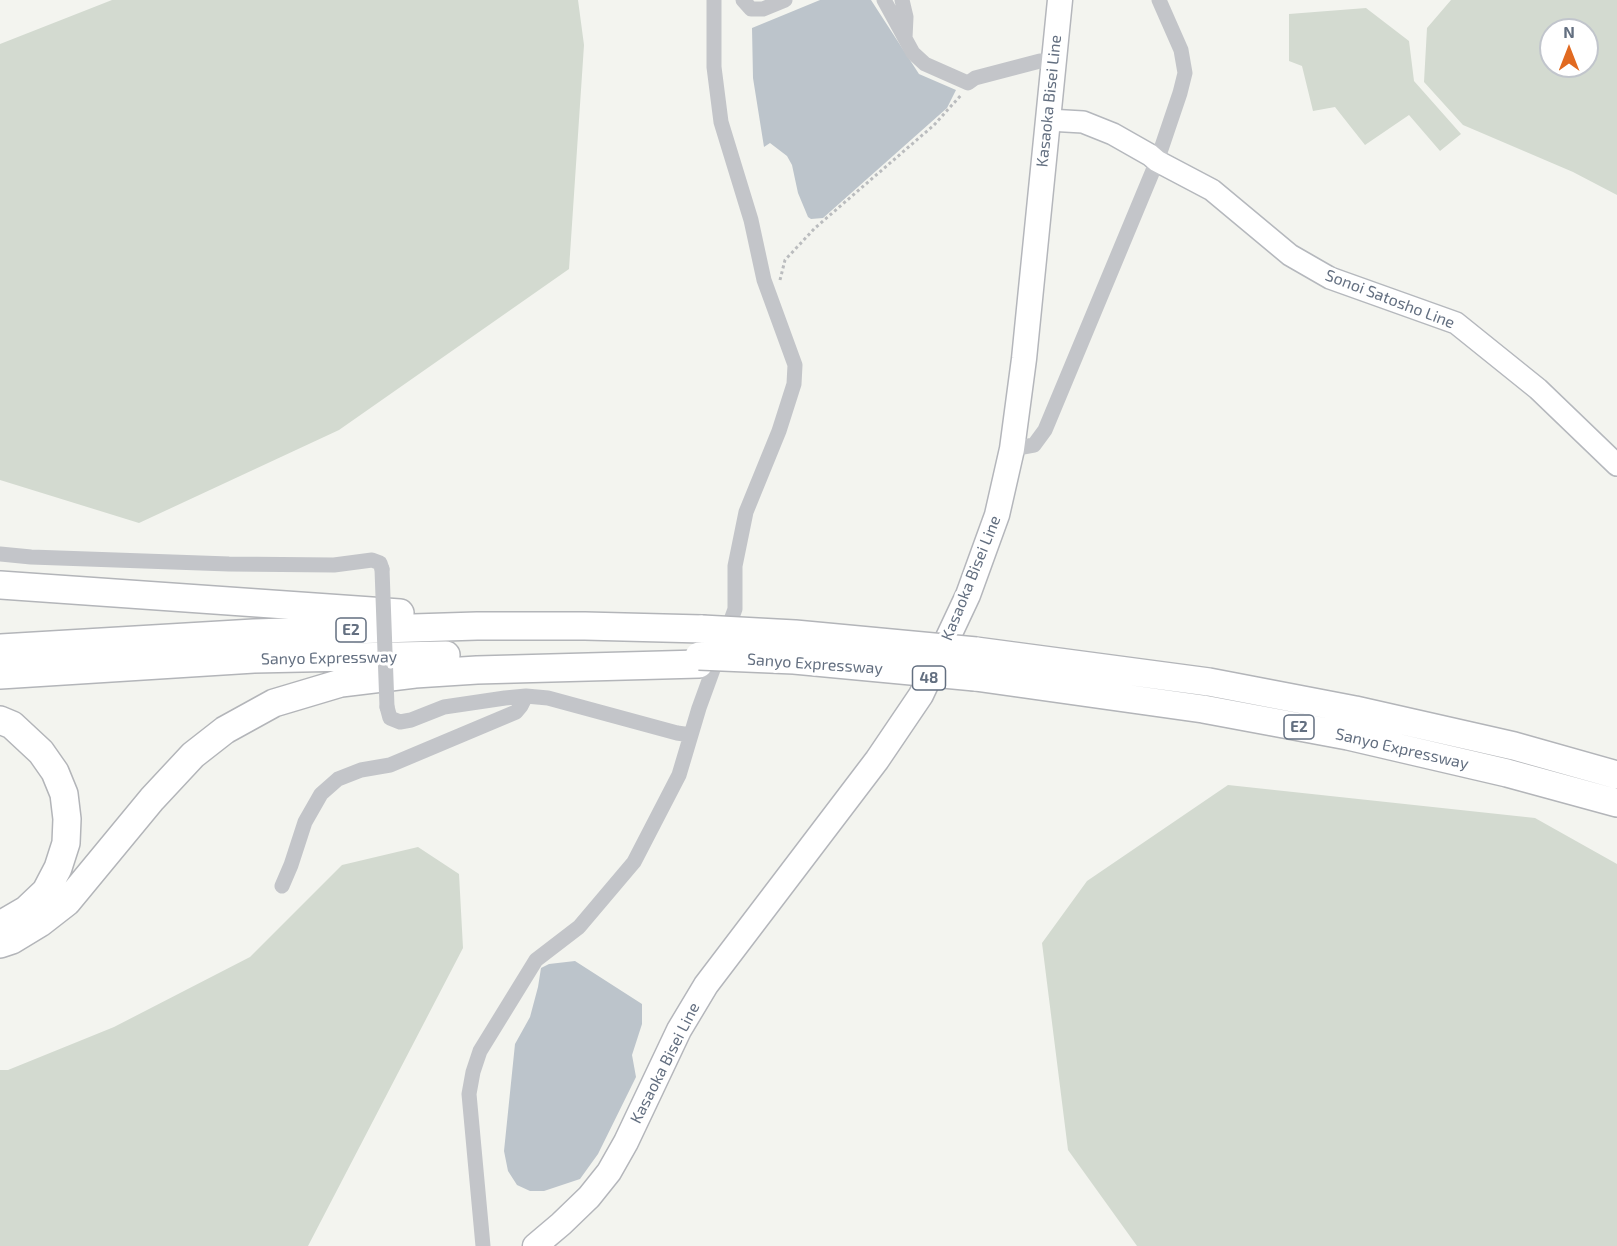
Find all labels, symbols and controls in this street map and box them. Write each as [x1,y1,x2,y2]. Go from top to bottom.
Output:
north arrow [1539,18,1599,78]
text: N [1563,22,1575,41]
street label: Kasaoka Bisei Line [1033,34,1065,168]
street label: Sonoi Satosho Line [1323,265,1457,333]
street label: Kasaoka Bisei Line [937,513,1005,643]
road number: E2 [336,618,366,642]
street label: Sanyo Expressway [261,647,397,669]
street label: Sanyo Expressway [746,650,884,678]
road number: 48 [912,666,946,690]
road number: E2 [1284,715,1314,739]
street label: Sanyo Expressway [1333,724,1471,774]
street label: Kasaoka Bisei Line [626,999,704,1127]

